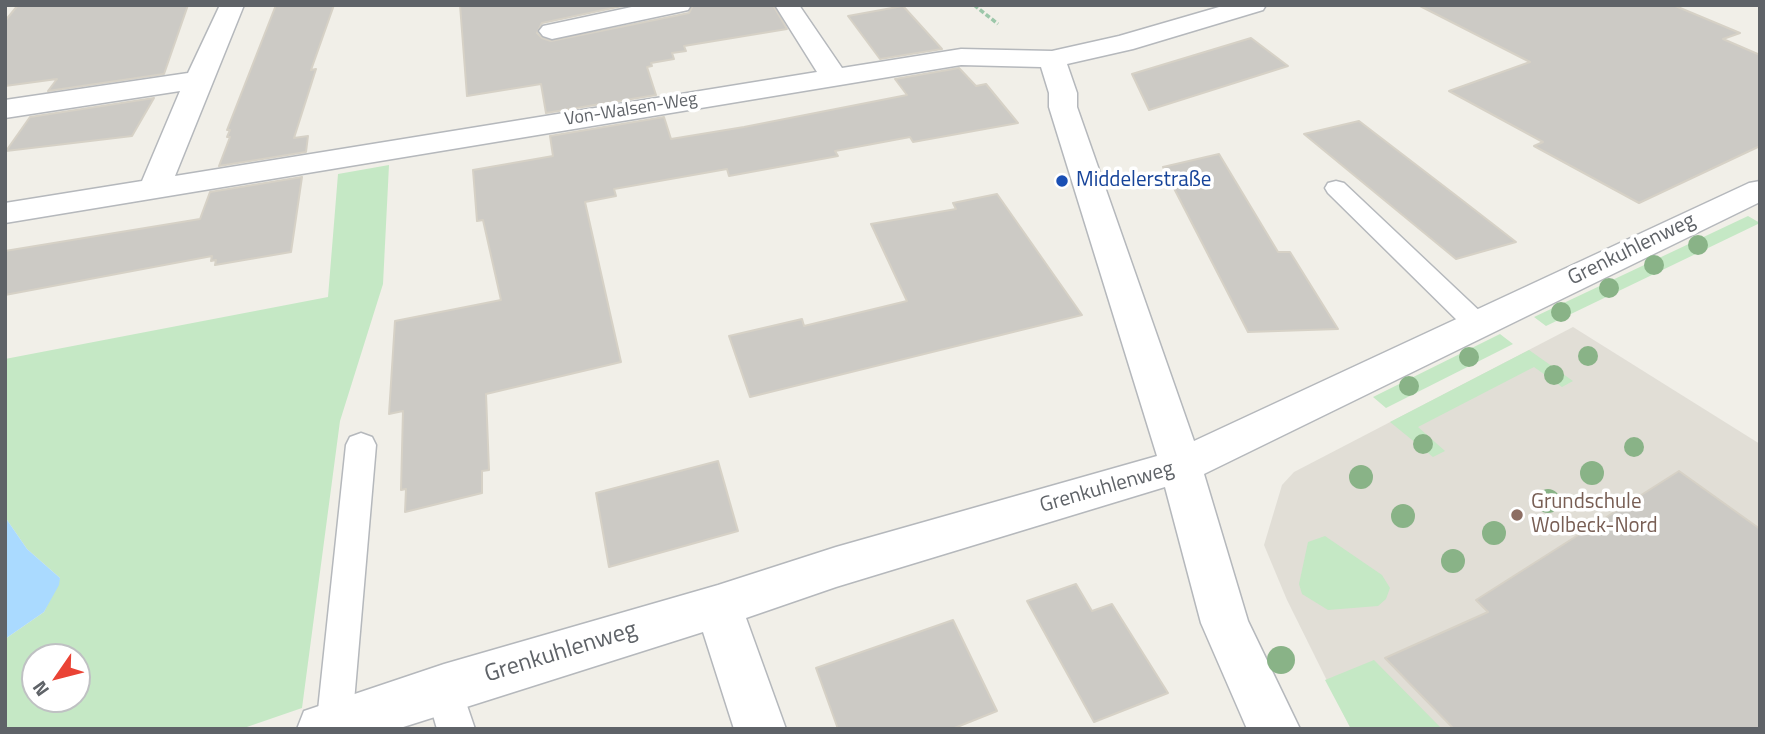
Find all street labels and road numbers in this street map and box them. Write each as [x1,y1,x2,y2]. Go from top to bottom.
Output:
street label: Von-Walsen-Weg [563,89,699,131]
street label: Grenkuhlenweg [1564,208,1700,292]
street label: Grenkuhlenweg [1037,457,1177,519]
street label: Grenkuhlenweg [481,616,641,690]

